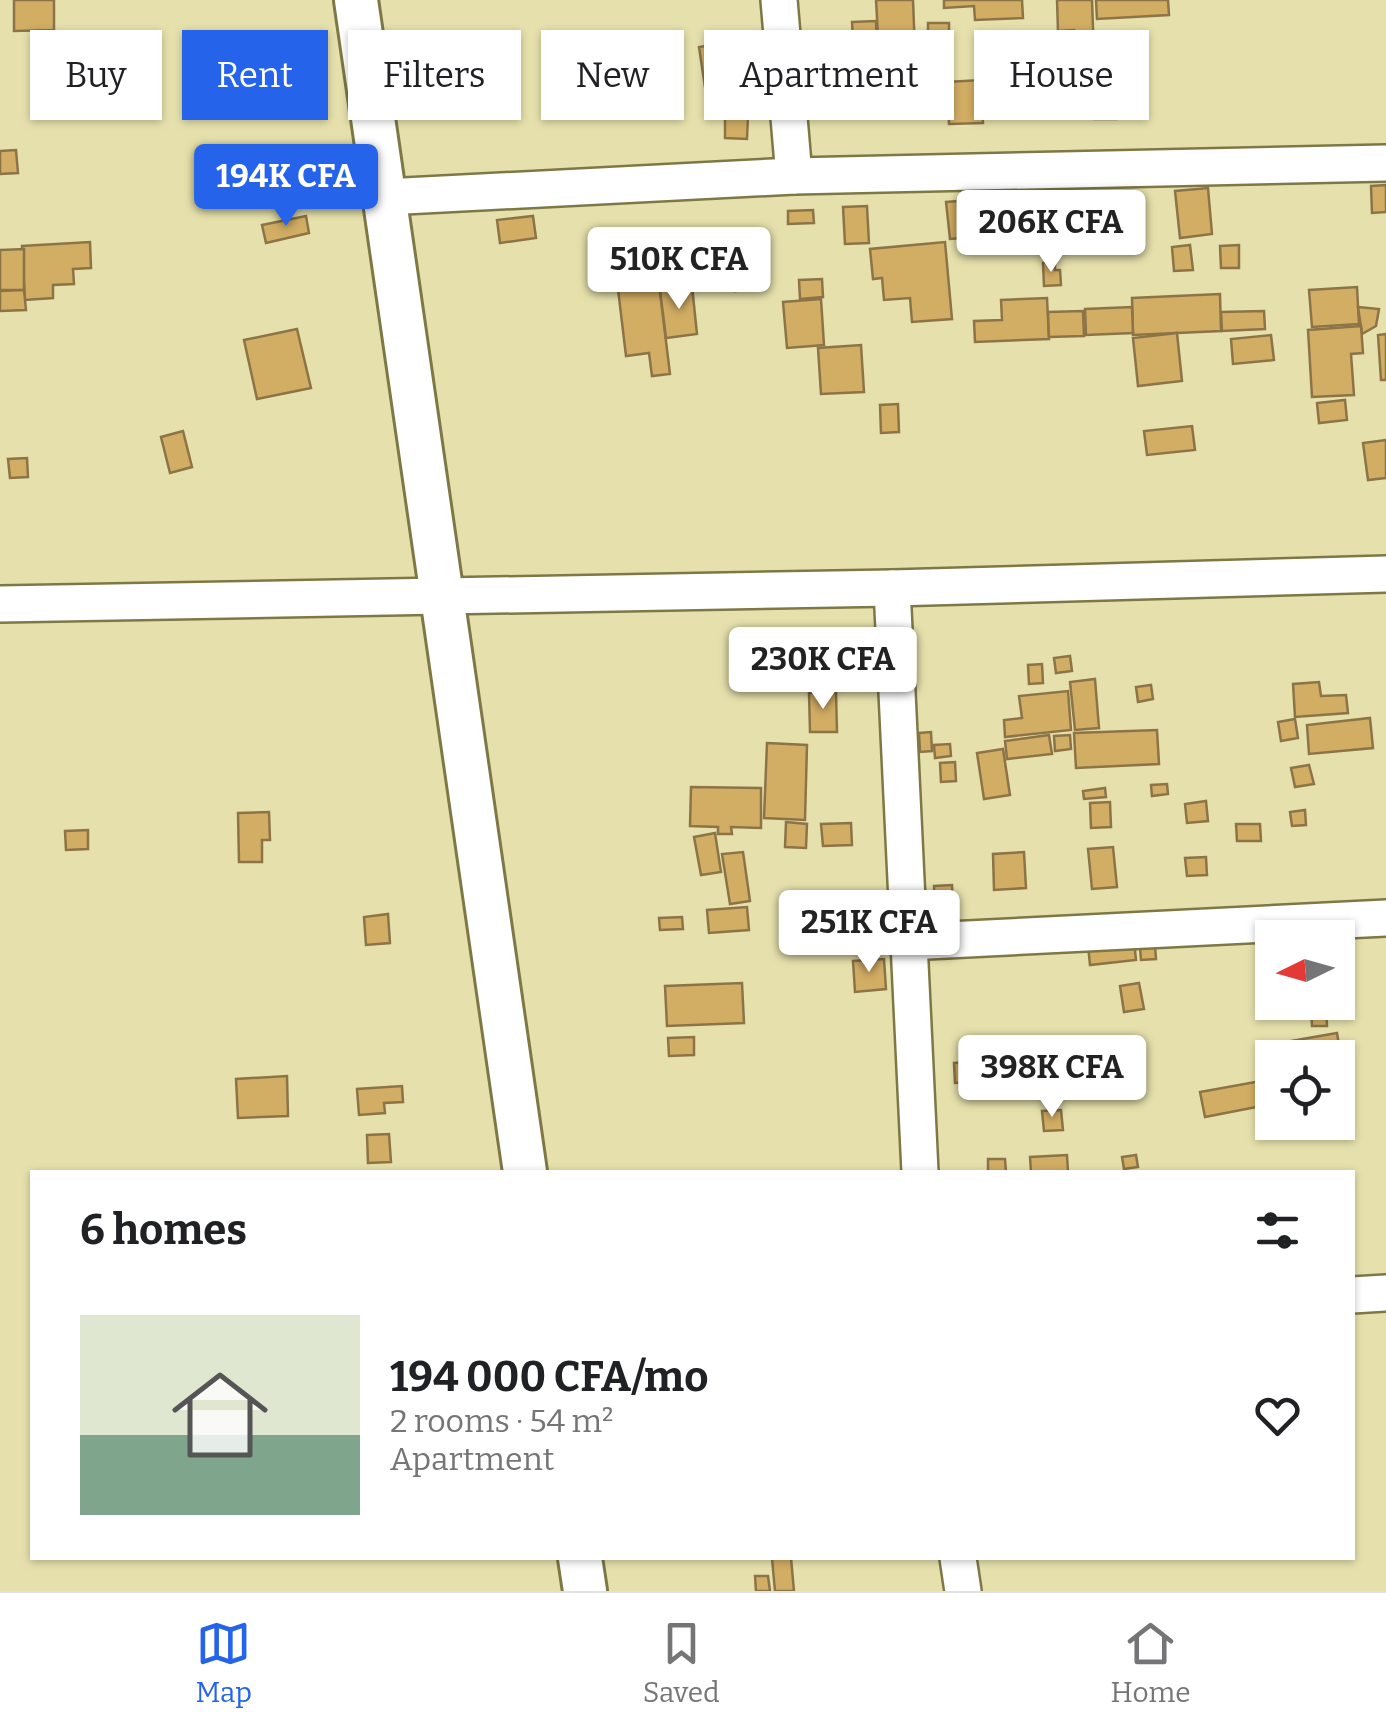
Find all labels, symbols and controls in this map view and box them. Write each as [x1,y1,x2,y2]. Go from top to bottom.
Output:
chip: Buy [30,30,162,120]
chip: Rent [182,30,328,120]
chip: Filters [348,30,521,120]
chip: New [541,30,684,120]
chip: Apartment [704,30,954,120]
chip: House [974,30,1149,120]
pin: 194K CFA [183,144,389,229]
text: 194K CFA [216,157,356,195]
pin: 206K CFA [948,190,1154,275]
text: 206K CFA [979,203,1123,241]
pin: 510K CFA [576,227,782,312]
text: 510K CFA [610,240,748,278]
pin: 230K CFA [720,627,926,712]
text: 230K CFA [751,640,895,678]
pin: 251K CFA [766,890,972,975]
text: 251K CFA [801,903,937,941]
north arrow [1255,920,1355,1020]
map controls [1255,920,1355,1140]
pin: 398K CFA [949,1035,1155,1120]
button: locate [1255,1040,1355,1140]
text: 398K CFA [980,1048,1124,1086]
icon: filters [1250,1203,1305,1258]
text: 6 homes [80,1205,247,1255]
text: 194 000 CFA/mo [390,1352,708,1402]
icon: home [160,1355,280,1475]
icon: heart [1250,1388,1305,1443]
text: 2 rooms · 54 m² [390,1402,613,1440]
text: Apartment [390,1440,554,1478]
tab: Map [195,1616,252,1709]
tab: Saved [643,1616,720,1709]
tab: Home [1111,1616,1191,1709]

